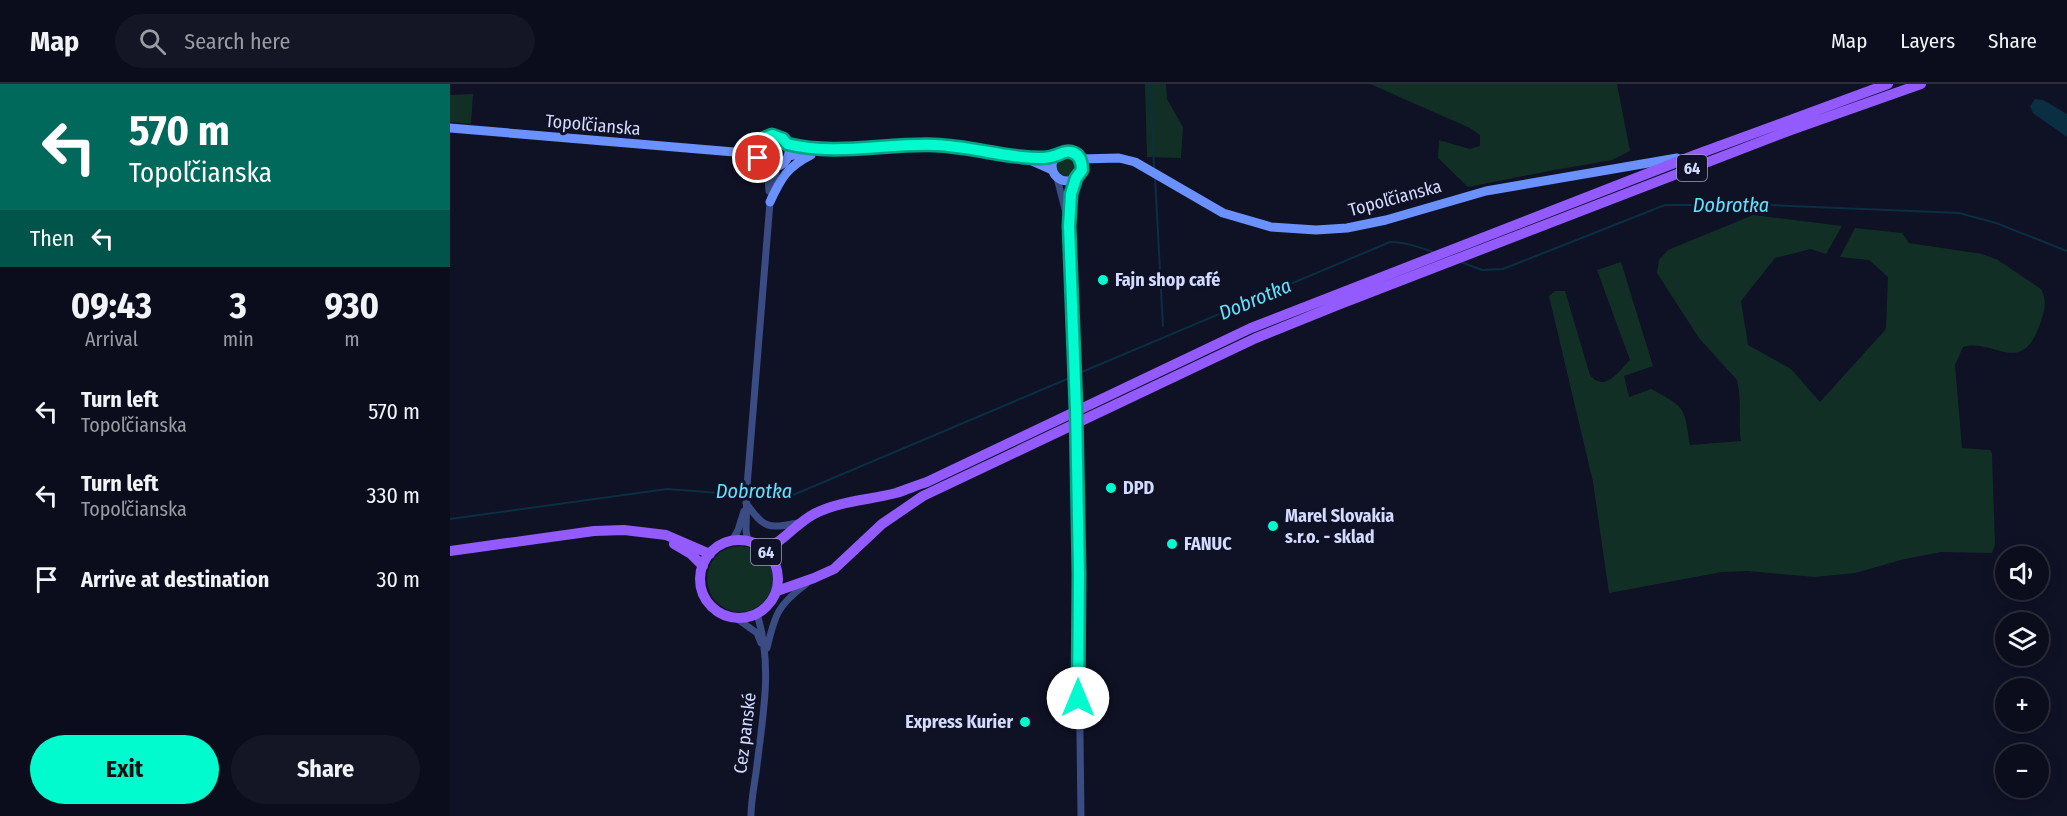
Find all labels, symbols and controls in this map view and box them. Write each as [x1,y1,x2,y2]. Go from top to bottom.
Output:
search box [115,14,535,68]
text: Map [30,25,79,58]
icon: search [136,25,169,58]
text: Search here [184,28,290,55]
text: Map [1831,28,1867,54]
text: Layers [1900,28,1955,54]
text: Share [1988,28,2037,54]
text: 570 m [129,106,230,156]
icon: left [30,108,108,186]
street label: Topoľčianska [545,110,642,140]
pin [732,132,783,183]
icon: arrive [741,141,774,174]
road number: 64 [1677,155,1707,181]
text: Topoľčianska [129,157,272,189]
street label: Topoľčianska [1346,175,1444,221]
water label: Dobrotka [1693,193,1769,217]
icon: left [86,222,119,255]
text: Then [30,225,74,252]
place label: Fajn shop café [1115,269,1220,291]
marker: Fajn shop café [1096,273,1110,287]
water label: Dobrotka [1215,273,1295,325]
text: 09:43 [71,284,152,328]
text: 3 [230,284,247,328]
text: 930 [325,284,379,328]
text: Arrival [85,327,138,351]
text: min [223,327,254,351]
text: m [344,327,360,351]
text: Turn left [81,386,159,413]
icon: left [30,395,63,428]
text: 570 m [368,398,420,425]
text: Topoľčianska [81,413,187,437]
text: Turn left [81,470,159,497]
place label: DPD [1123,477,1155,499]
icon: left [30,479,63,512]
water label: Dobrotka [716,479,792,503]
marker: DPD [1104,481,1118,495]
text: 330 m [367,482,420,509]
text: Topoľčianska [81,497,187,521]
place label: Marel Slovakia s.r.o. - sklad [1285,505,1394,548]
marker: Marel Slovakia s.r.o. - sklad [1266,519,1280,533]
place label: FANUC [1184,533,1232,555]
marker: FANUC [1165,537,1179,551]
road number: 64 [751,539,781,565]
map controls [1995,546,2049,798]
button: sound [1995,546,2049,600]
icon: arrive [30,563,63,596]
text: Arrive at destination [81,566,269,593]
text: 30 m [377,566,420,593]
button: layers [1995,612,2049,666]
position arrow [1046,666,1110,730]
button: + [1995,678,2049,732]
street label: Cez panské [729,691,761,775]
place label: Express Kurier [905,711,1013,733]
marker: Express Kurier [1018,715,1032,729]
button: Exit [30,735,219,804]
button: Share [231,735,420,804]
button: − [1995,744,2049,798]

